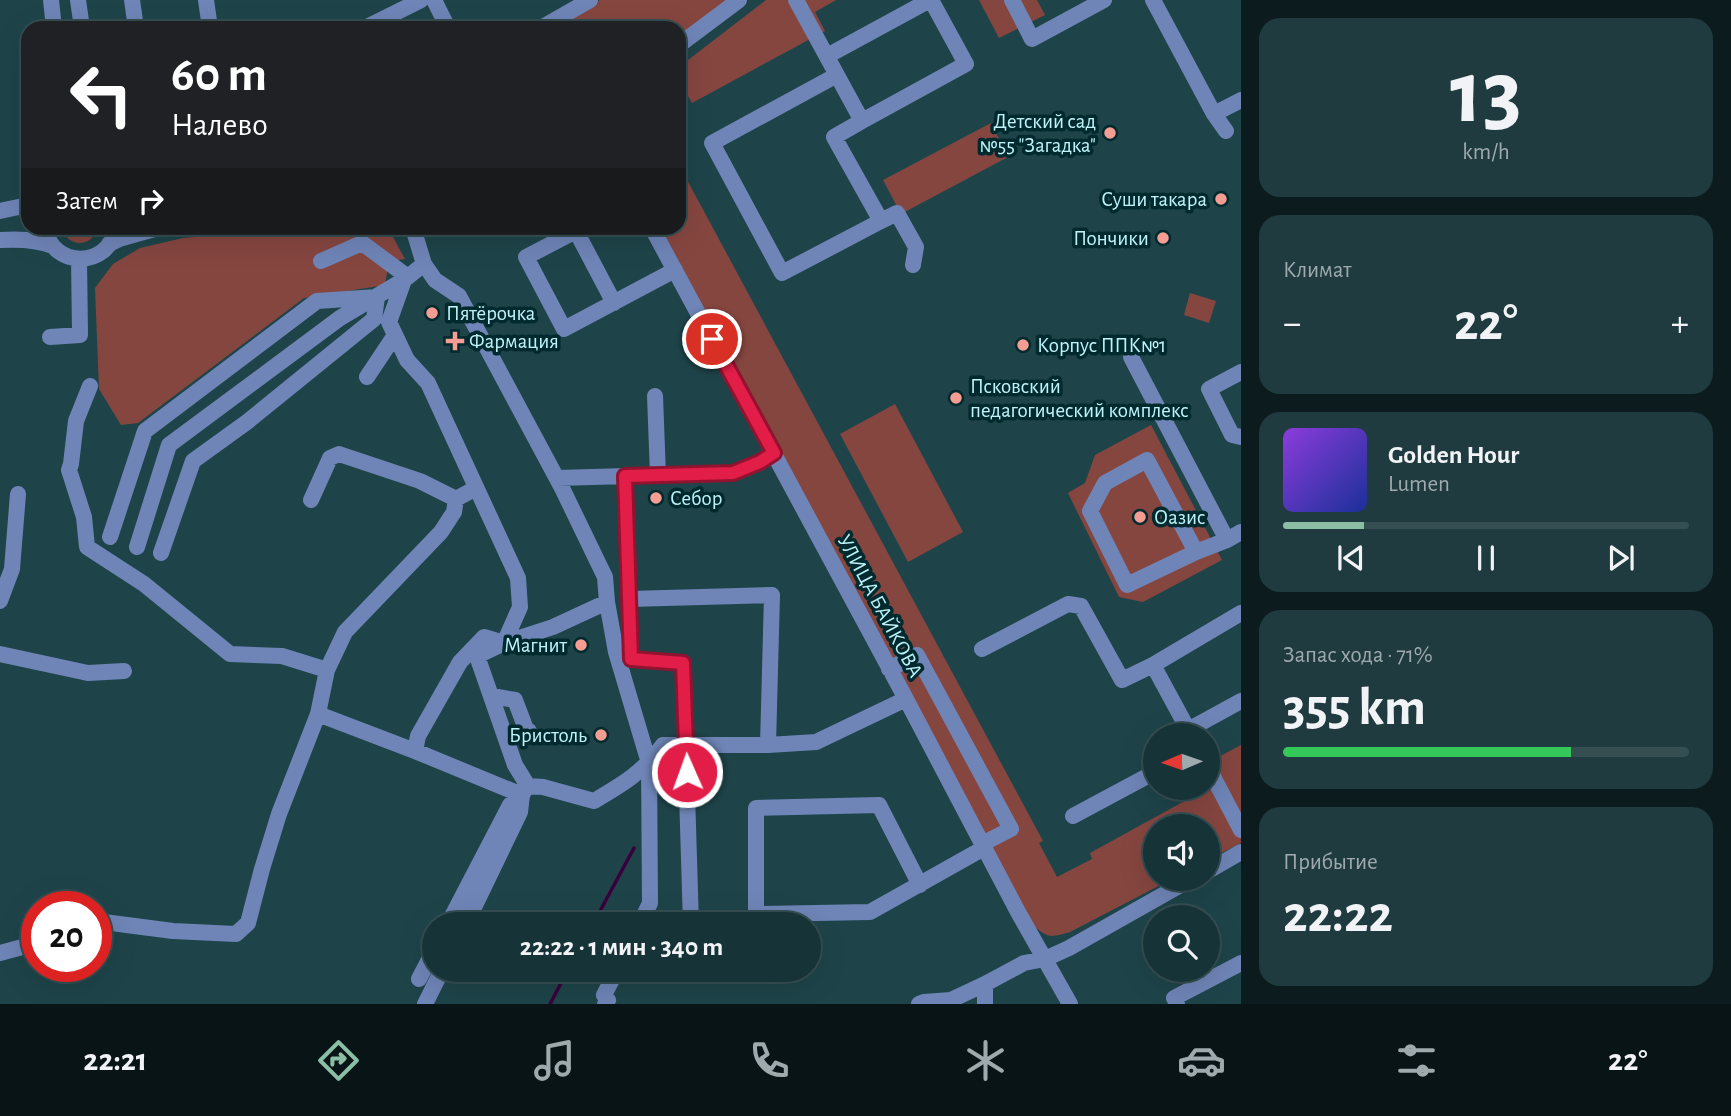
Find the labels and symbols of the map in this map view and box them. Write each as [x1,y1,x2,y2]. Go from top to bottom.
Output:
place label: Детский сад №55 "Загадка" [979,111,1096,156]
marker: Детский сад №55 "Загадка" [1102,125,1118,141]
place label: Суши такара [1101,189,1207,210]
marker: Суши такара [1213,191,1229,207]
place label: Пончики [1073,228,1149,249]
marker: Пончики [1155,230,1171,246]
place label: Пятёрочка [446,303,536,324]
marker: Пятёрочка [424,305,440,321]
pin [682,309,742,369]
place label: Фармация [469,331,559,352]
marker: Фармация [447,333,463,349]
place label: Корпус ППК№1 [1037,335,1166,356]
marker: Корпус ППК№1 [1015,337,1031,353]
place label: Псковский педагогический комплекс [970,376,1189,421]
marker: Псковский педагогический комплекс [948,390,964,406]
place label: Себор [670,488,722,509]
marker: Себор [648,490,664,506]
place label: Оазис [1154,507,1206,528]
marker: Оазис [1132,509,1148,525]
street label: УЛИЦА БАЙКОВА [834,531,927,681]
place label: Магнит [504,635,567,656]
marker: Магнит [573,637,589,653]
north arrow [1143,723,1220,800]
place label: Бристоль [509,725,587,746]
marker: Бристоль [593,727,609,743]
position arrow [650,735,724,809]
speed limit sign: 20 [21,891,112,982]

